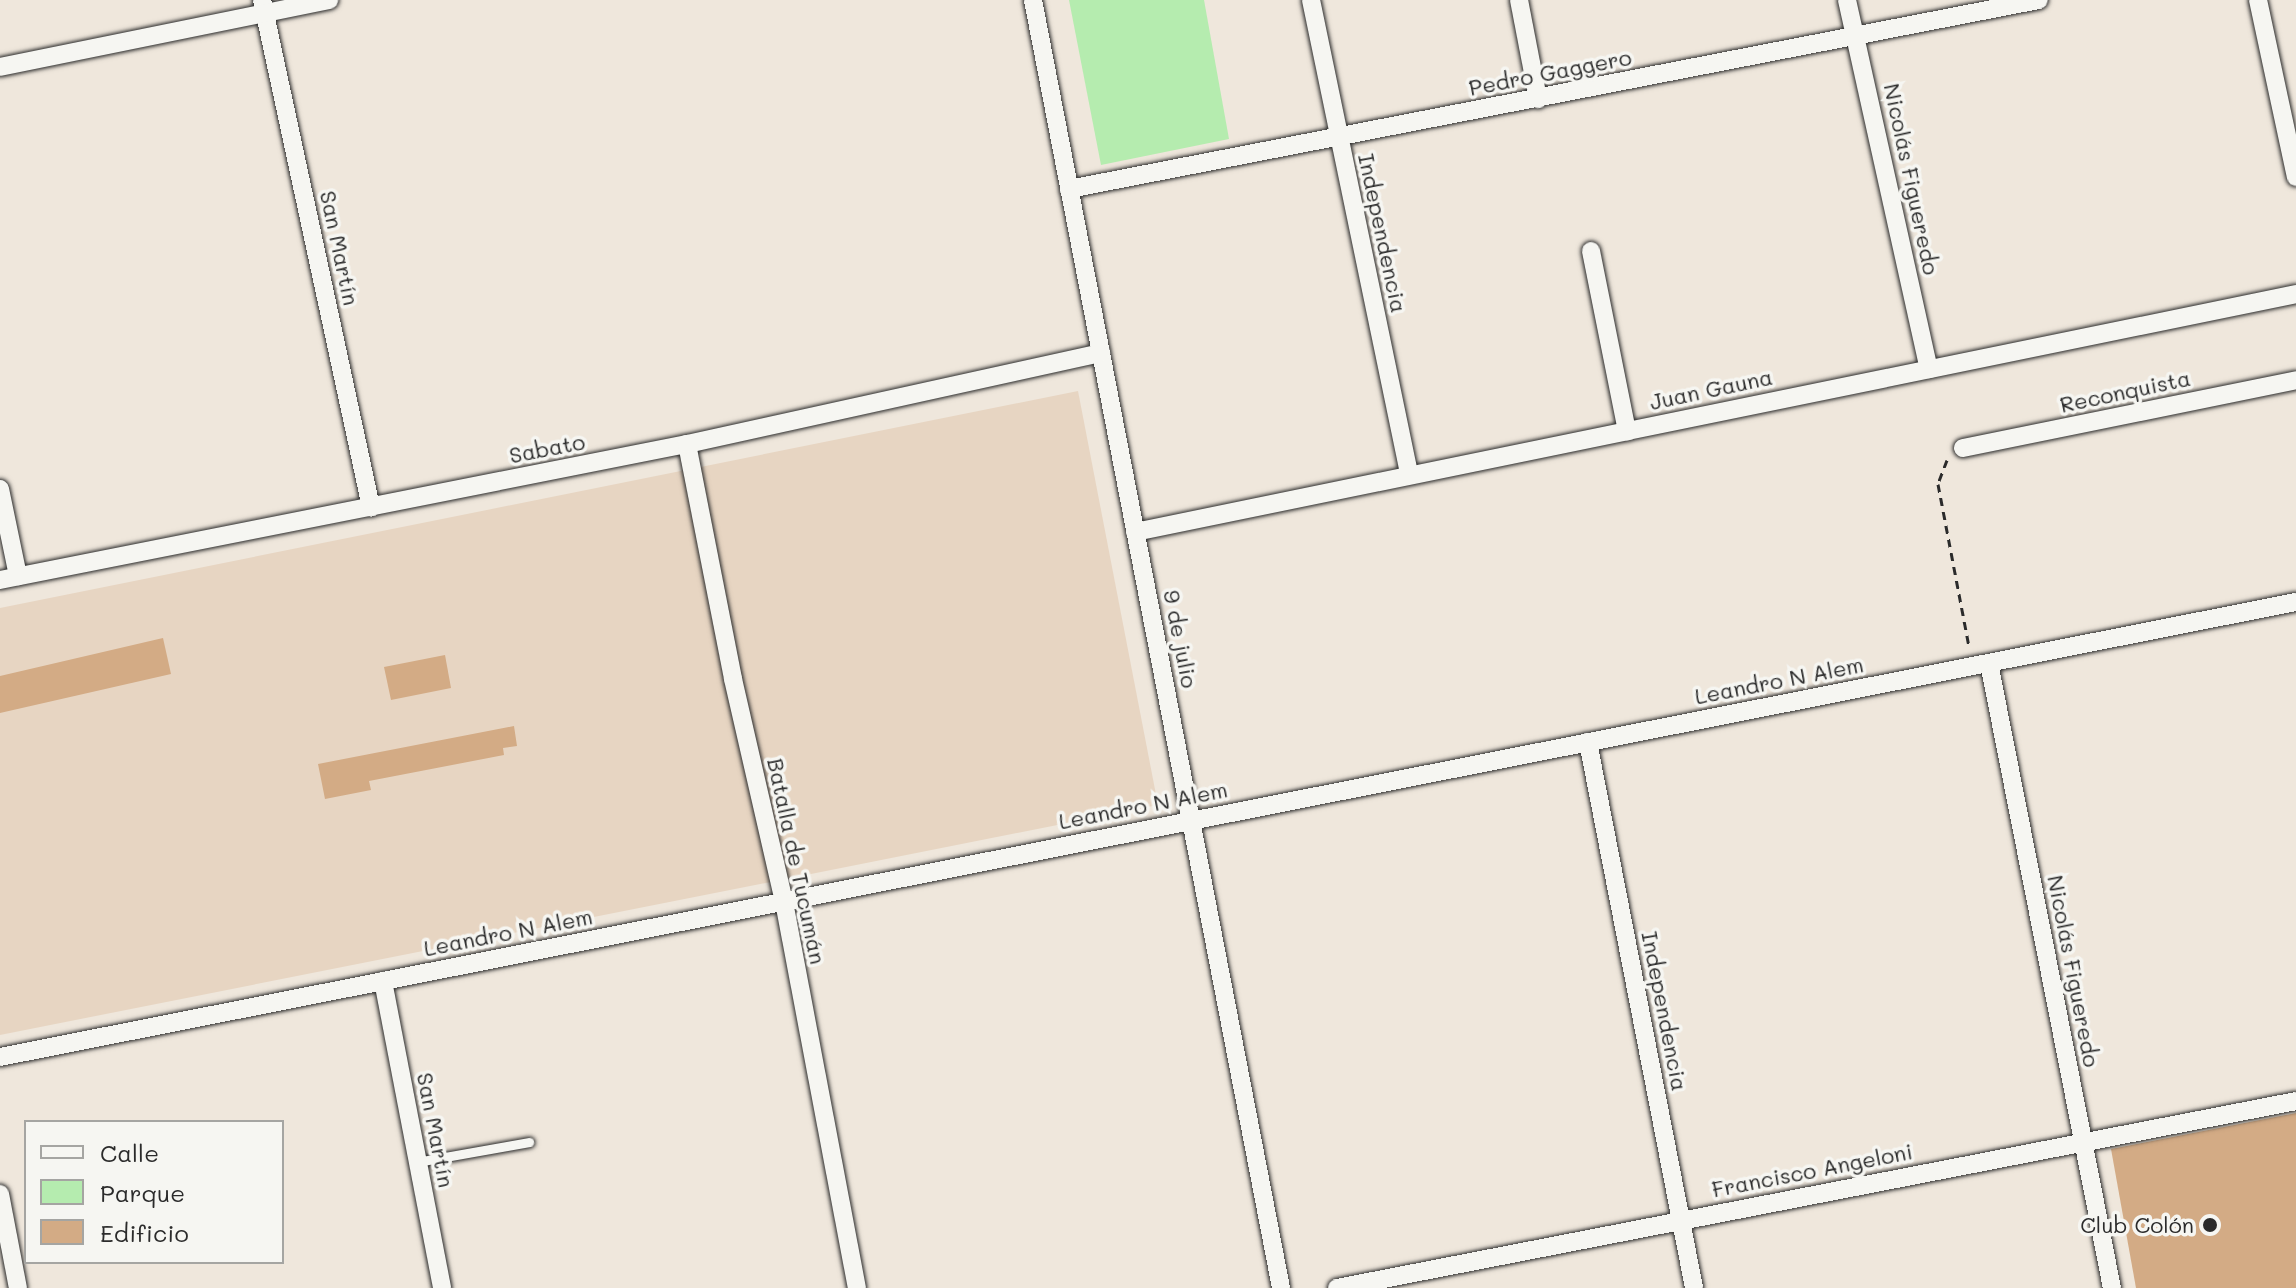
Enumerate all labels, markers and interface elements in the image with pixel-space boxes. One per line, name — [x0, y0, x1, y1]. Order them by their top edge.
street label: Pedro Gaggero — [1466, 43, 1634, 101]
street label: Nicolás Figueredo — [1879, 81, 1945, 277]
street label: Independencia — [1353, 151, 1413, 315]
street label: San Martín — [315, 188, 365, 308]
street label: Juan Gauna — [1647, 363, 1775, 415]
street label: Reconquista — [2057, 364, 2193, 418]
street label: Sabato — [507, 428, 587, 468]
street label: 9 de julio — [1159, 588, 1203, 690]
street label: Leandro N Alem — [1692, 651, 1866, 709]
street label: Batalla de Tucumán — [762, 756, 832, 966]
street label: Leandro N Alem — [1056, 776, 1230, 834]
street label: Nicolás Figueredo — [2042, 873, 2106, 1069]
street label: Leandro N Alem — [421, 903, 595, 961]
street label: Independencia — [1637, 929, 1693, 1093]
street label: San Martín — [412, 1070, 460, 1190]
legend — [24, 1120, 284, 1264]
text: Calle — [100, 1137, 159, 1168]
street label: Francisco Angeloni — [1709, 1138, 1915, 1202]
text: Parque — [100, 1177, 185, 1208]
place label: Club Colón — [2080, 1212, 2194, 1238]
marker: Club Colón — [2201, 1216, 2219, 1234]
text: Edificio — [100, 1217, 189, 1248]

